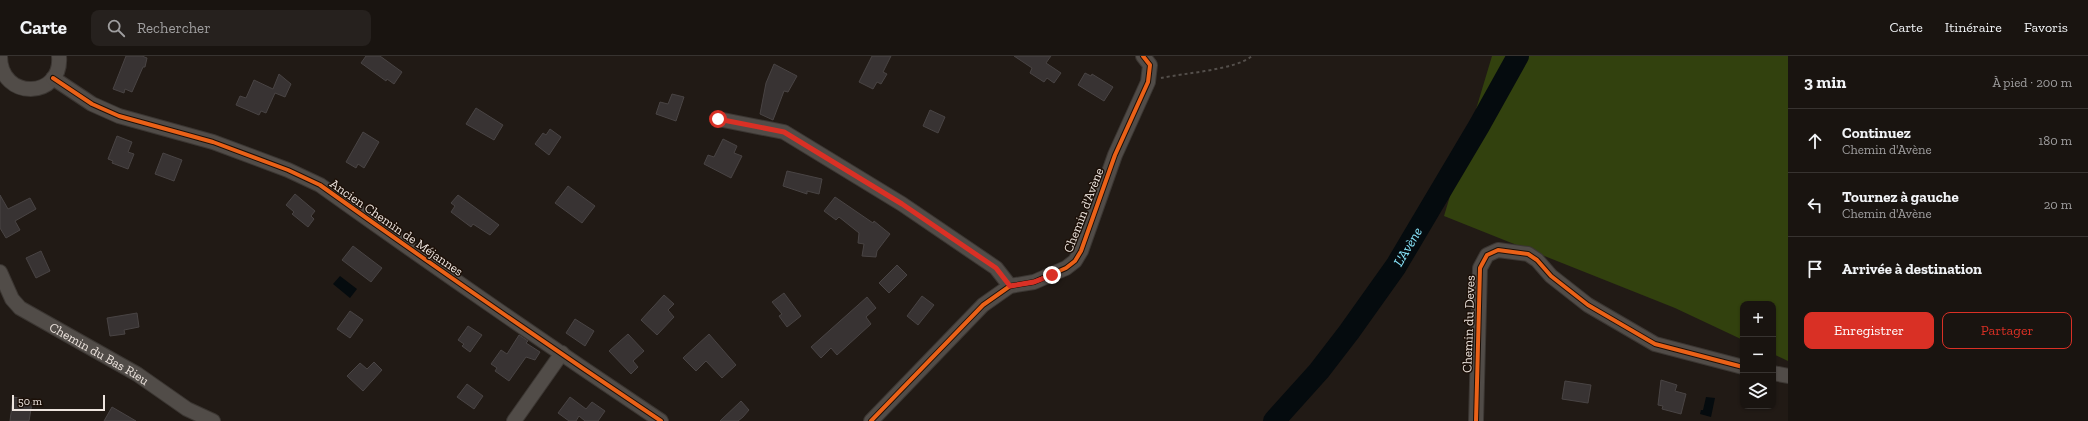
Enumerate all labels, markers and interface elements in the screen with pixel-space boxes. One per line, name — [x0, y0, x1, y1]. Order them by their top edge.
search box — [91, 10, 371, 46]
text: Carte — [20, 16, 67, 39]
icon: search — [105, 17, 127, 39]
text: Rechercher — [137, 19, 210, 37]
text: Carte — [1889, 19, 1923, 36]
text: Itinéraire — [1945, 19, 2002, 36]
text: Favoris — [2024, 19, 2068, 36]
text: 3 min — [1804, 72, 1846, 92]
text: À pied · 200 m — [1992, 75, 2072, 90]
route start — [709, 110, 727, 128]
text: Continuez — [1842, 124, 1911, 142]
icon: ahead — [1804, 130, 1826, 152]
text: 180 m — [2038, 133, 2072, 148]
text: Chemin d'Avène — [1842, 142, 1932, 157]
street label: Chemin d'Avène — [1060, 166, 1107, 255]
street label: Ancien Chemin de Méjannes — [327, 176, 466, 280]
text: Tournez à gauche — [1842, 188, 1959, 206]
icon: left — [1804, 194, 1826, 216]
text: 20 m — [2044, 197, 2072, 212]
text: Chemin d'Avène — [1842, 206, 1932, 221]
water label: L'Avène — [1390, 224, 1426, 270]
icon: arrive — [1804, 258, 1826, 280]
text: Arrivée à destination — [1842, 260, 1982, 278]
route end — [1043, 266, 1061, 284]
street label: Chemin du Deves — [1459, 275, 1478, 373]
map controls — [1740, 301, 1776, 409]
button: + — [1740, 301, 1776, 337]
button: Enregistrer — [1804, 312, 1934, 349]
button: Partager — [1942, 312, 2072, 349]
street label: Chemin du Bas Rieu — [47, 319, 152, 389]
button: − — [1740, 337, 1776, 373]
button: layers — [1740, 373, 1776, 409]
scale bar — [12, 393, 105, 412]
text: 50 m — [18, 395, 42, 408]

